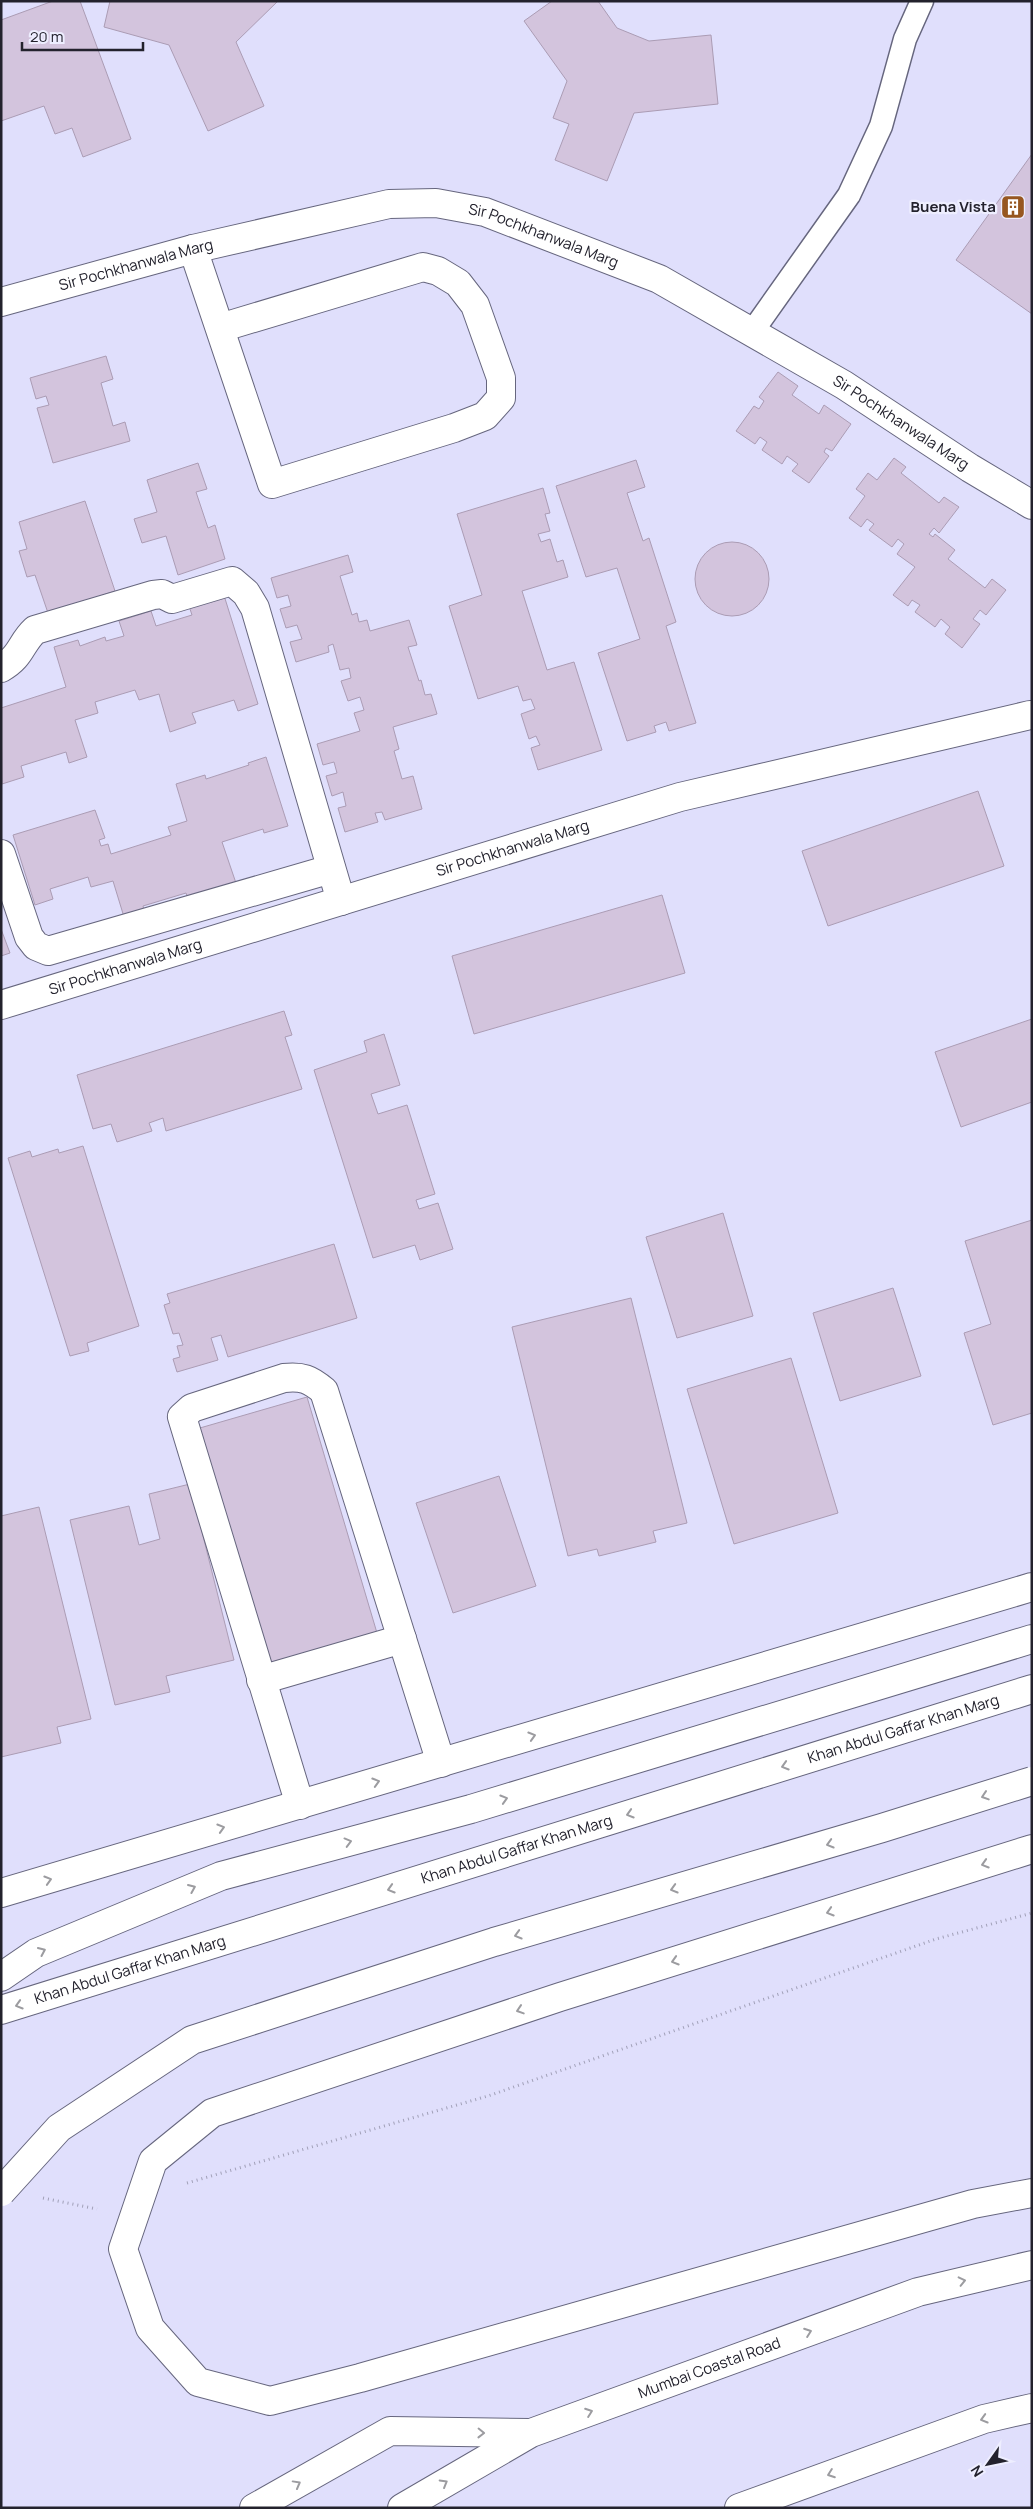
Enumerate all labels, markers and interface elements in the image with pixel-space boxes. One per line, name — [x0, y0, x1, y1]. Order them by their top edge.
scale bar — [22, 20, 144, 52]
text: 20 m — [30, 26, 63, 47]
building icon: Buena Vista — [1000, 194, 1026, 220]
place label: Buena Vista — [911, 196, 996, 217]
street label: Sir Pochkhanwala Marg — [467, 198, 622, 273]
street label: Sir Pochkhanwala Marg — [56, 234, 215, 296]
street label: Sir Pochkhanwala Marg — [829, 370, 973, 475]
street label: Sir Pochkhanwala Marg — [433, 814, 592, 881]
street label: Sir Pochkhanwala Marg — [46, 933, 204, 1000]
street label: Khan Abdul Gaffar Khan Marg — [805, 1689, 1001, 1768]
one-way arrow — [527, 1731, 536, 1741]
one-way arrow — [781, 1760, 789, 1770]
one-way arrow — [372, 1778, 380, 1788]
one-way arrow — [982, 1790, 990, 1800]
one-way arrow — [500, 1795, 508, 1805]
street label: Khan Abdul Gaffar Khan Marg — [418, 1809, 615, 1889]
one-way arrow — [626, 1809, 634, 1819]
one-way arrow — [216, 1824, 224, 1834]
one-way arrow — [343, 1838, 351, 1848]
one-way arrow — [826, 1838, 835, 1848]
one-way arrow — [982, 1858, 990, 1868]
one-way arrow — [43, 1875, 52, 1885]
one-way arrow — [387, 1883, 396, 1893]
one-way arrow — [187, 1884, 196, 1895]
one-way arrow — [670, 1884, 679, 1894]
one-way arrow — [826, 1906, 835, 1916]
one-way arrow — [514, 1929, 523, 1939]
street label: Khan Abdul Gaffar Khan Marg — [31, 1930, 228, 2009]
one-way arrow — [37, 1947, 46, 1957]
one-way arrow — [671, 1955, 680, 1965]
one-way arrow — [15, 1999, 23, 2009]
one-way arrow — [517, 2004, 525, 2014]
one-way arrow — [957, 2276, 966, 2287]
one-way arrow — [803, 2328, 812, 2338]
street label: Mumbai Coastal Road — [635, 2332, 783, 2403]
one-way arrow — [585, 2408, 593, 2418]
one-way arrow — [981, 2414, 989, 2424]
one-way arrow — [477, 2428, 485, 2438]
north arrow — [963, 2439, 1013, 2489]
text: N — [966, 2462, 987, 2481]
one-way arrow — [828, 2468, 836, 2478]
one-way arrow — [292, 2480, 301, 2490]
one-way arrow — [439, 2480, 448, 2490]

